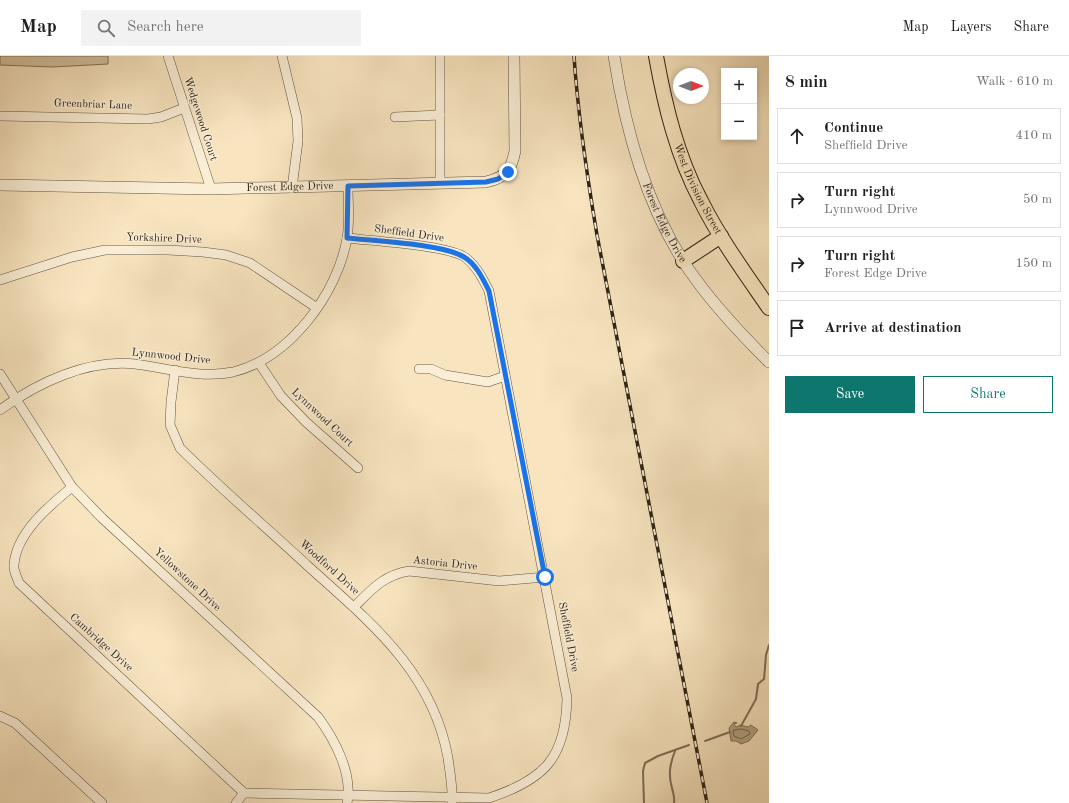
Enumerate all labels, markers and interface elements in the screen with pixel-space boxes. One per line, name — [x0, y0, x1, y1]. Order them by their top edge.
search box — [81, 10, 361, 46]
icon: search — [95, 17, 117, 39]
text: Map — [20, 18, 57, 37]
text: Search here — [127, 20, 204, 35]
text: Map — [903, 20, 929, 34]
text: Layers — [951, 20, 992, 34]
text: Share — [1014, 20, 1049, 34]
north arrow — [673, 68, 709, 104]
map controls — [721, 68, 757, 140]
button: + — [721, 68, 757, 104]
text: 8 min — [785, 74, 828, 91]
text: Walk · 610 m — [976, 75, 1053, 88]
street label: Wedgewood Court — [181, 76, 219, 162]
street label: Greenbriar Lane — [54, 98, 132, 112]
button: − — [721, 104, 757, 140]
text: Continue — [824, 121, 883, 136]
icon: ahead — [786, 125, 808, 147]
text: 410 m — [1015, 129, 1052, 142]
text: Sheffield Drive — [824, 139, 907, 152]
street label: West Division Street — [672, 142, 724, 237]
route end — [499, 163, 517, 181]
street label: Forest Edge Drive — [246, 180, 334, 194]
street label: Forest Edge Drive — [641, 181, 688, 265]
text: Turn right — [824, 185, 895, 200]
icon: right — [786, 189, 808, 211]
text: 50 m — [1023, 193, 1052, 206]
text: Lynnwood Drive — [824, 203, 918, 216]
street label: Sheffield Drive — [373, 224, 445, 244]
street label: Yorkshire Drive — [126, 232, 202, 246]
text: Turn right — [824, 249, 895, 264]
icon: right — [786, 253, 808, 275]
text: 150 m — [1015, 257, 1052, 270]
text: Forest Edge Drive — [824, 267, 927, 280]
icon: arrive — [786, 317, 808, 339]
text: Arrive at destination — [824, 321, 962, 336]
street label: Lynnwood Drive — [131, 347, 211, 367]
button: Save — [785, 376, 915, 413]
button: Share — [923, 376, 1053, 413]
street label: Lynnwood Court — [289, 387, 355, 449]
street label: Woodford Drive — [297, 538, 361, 598]
street label: Yellowstone Drive — [152, 546, 222, 614]
street label: Astoria Drive — [412, 555, 478, 573]
route start — [536, 568, 554, 586]
street label: Sheffield Drive — [556, 601, 580, 673]
street label: Cambridge Drive — [67, 612, 135, 674]

